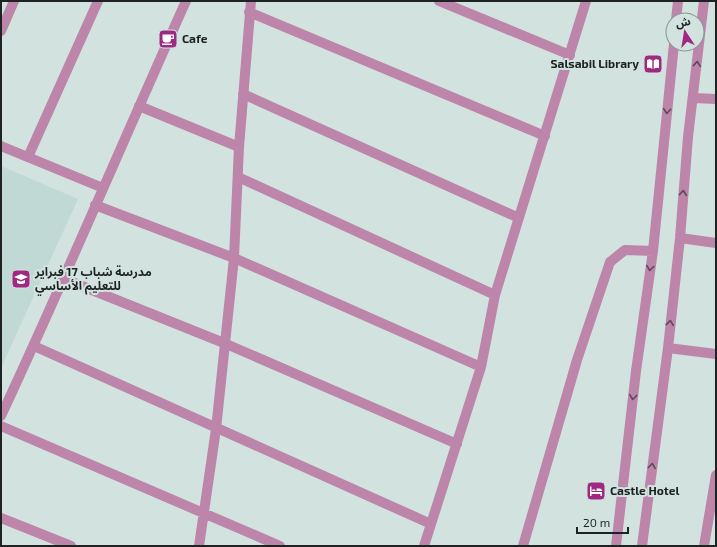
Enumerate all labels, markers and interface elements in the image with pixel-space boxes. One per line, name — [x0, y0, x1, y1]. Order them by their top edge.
north arrow — [665, 12, 705, 52]
text: ش — [674, 14, 692, 31]
cafe icon: Cafe — [157, 28, 179, 50]
place label: Cafe — [182, 31, 208, 45]
library icon: Salsabil Library — [642, 53, 664, 75]
place label: Salsabil Library — [551, 56, 639, 71]
one-way arrow — [692, 61, 701, 67]
one-way arrow — [662, 108, 671, 114]
one-way arrow — [679, 190, 688, 197]
place label: مدرسة شباب 17 فبراير للتعليم الأساسي — [34, 264, 152, 296]
one-way arrow — [646, 265, 655, 271]
school or university icon: مدرسة شباب 17 فبراير للتعليم الأساسي — [10, 268, 32, 290]
one-way arrow — [666, 320, 675, 326]
one-way arrow — [629, 394, 638, 400]
one-way arrow — [647, 463, 656, 469]
hotel icon: Castle Hotel — [585, 480, 607, 502]
place label: Castle Hotel — [610, 483, 680, 497]
scale bar — [577, 509, 628, 535]
text: 20 m — [583, 515, 610, 529]

